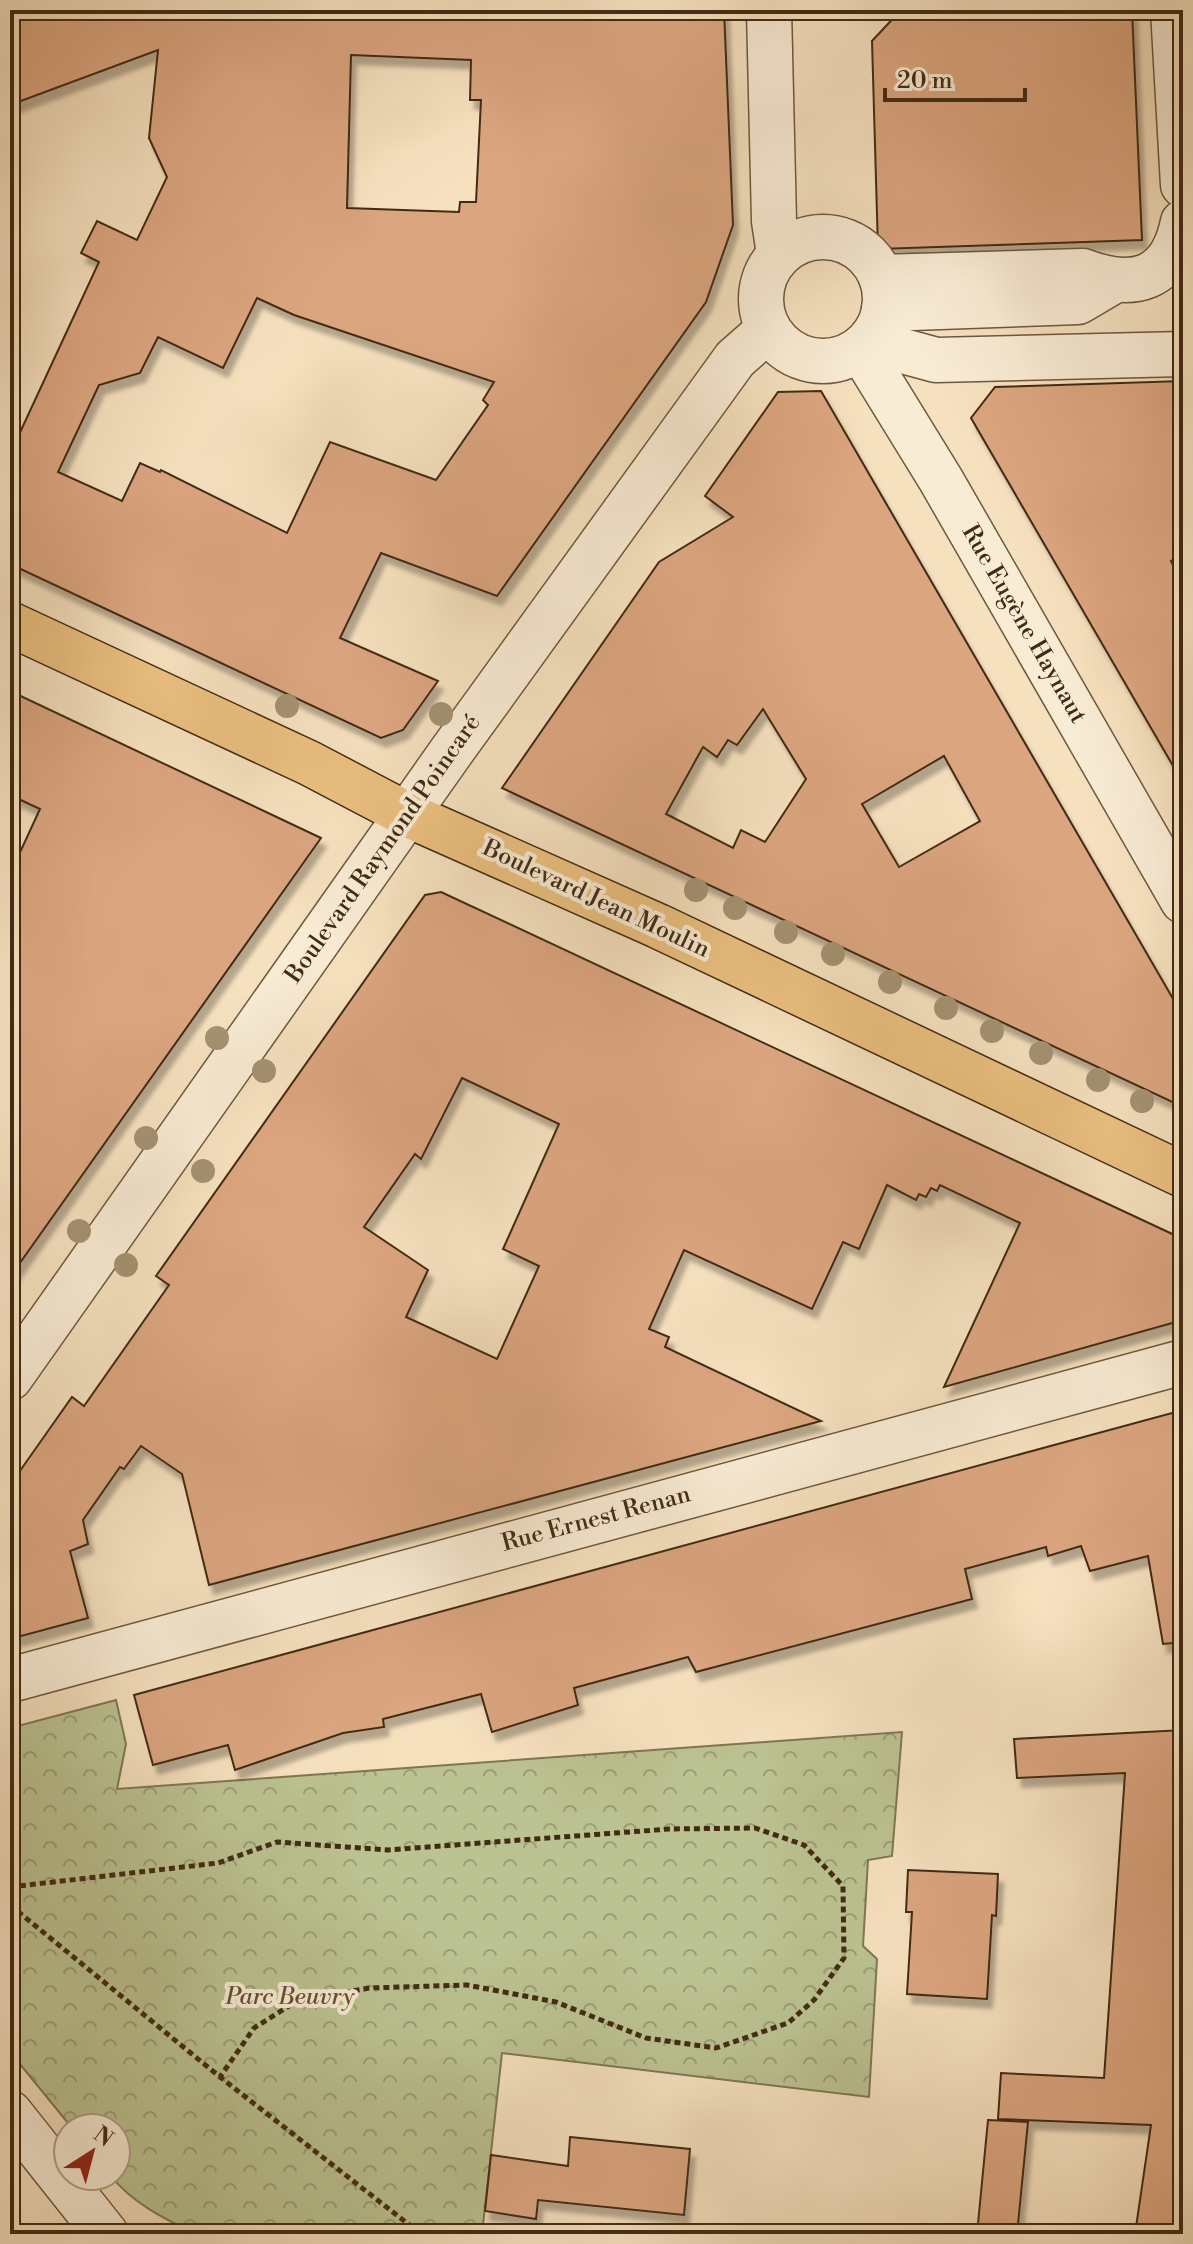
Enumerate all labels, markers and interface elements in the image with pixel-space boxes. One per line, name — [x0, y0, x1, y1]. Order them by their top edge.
scale bar — [885, 52, 1025, 102]
text: 20 m — [897, 66, 953, 96]
street label: Rue Eugène Haynaut — [955, 519, 1093, 729]
street label: Boulevard Raymond Poincaré — [278, 709, 487, 990]
street label: Boulevard Jean Moulin — [477, 833, 714, 965]
street label: Rue Ernest Renan — [498, 1479, 694, 1559]
park label: Parc Beuvry — [225, 1982, 355, 2012]
north arrow — [52, 2112, 132, 2192]
text: N — [88, 2121, 118, 2153]

